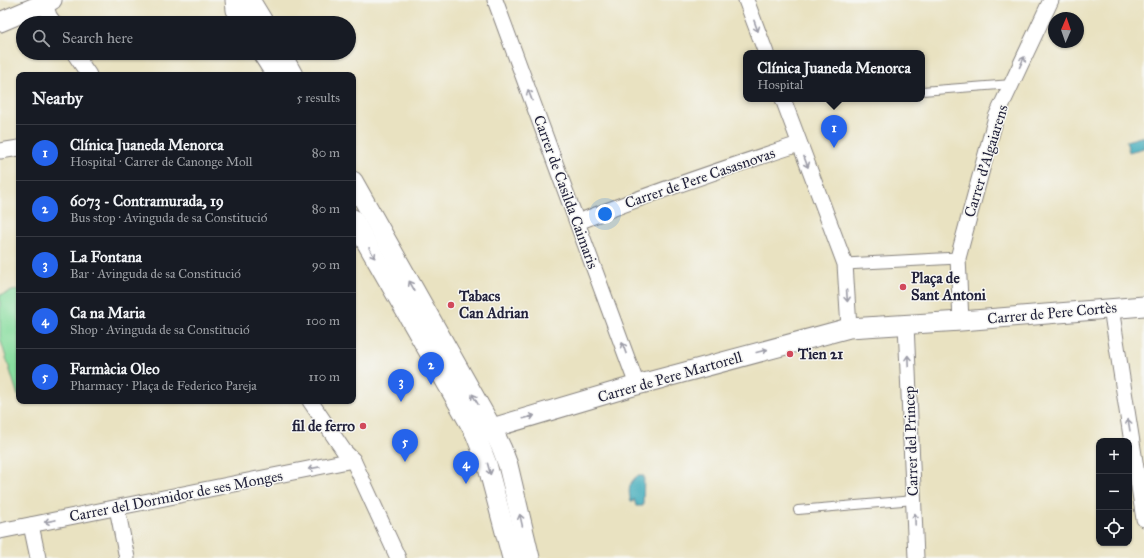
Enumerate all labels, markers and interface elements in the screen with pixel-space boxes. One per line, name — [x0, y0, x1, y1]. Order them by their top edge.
north arrow — [1048, 12, 1084, 48]
search box — [16, 16, 356, 60]
one-way arrow — [753, 20, 760, 33]
icon: search — [30, 27, 52, 49]
text: Search here — [62, 29, 133, 47]
popup — [743, 50, 925, 102]
one-way arrow — [1019, 56, 1026, 68]
text: Clínica Juaneda Menorca — [757, 59, 911, 77]
text: Hospital — [757, 77, 803, 93]
text: Nearby — [32, 88, 83, 109]
one-way arrow — [526, 89, 534, 101]
text: 5 results — [296, 90, 340, 106]
street label: Carrer d'Algaiarens — [960, 103, 1012, 219]
street label: Carrer de Casilda Caimaris — [530, 113, 602, 271]
pin: 1 — [821, 115, 847, 148]
text: Clínica Juaneda Menorca — [70, 136, 224, 154]
street label: Carrer de Pere Casasnovas — [622, 144, 778, 212]
text: 1 — [42, 145, 48, 161]
text: 80 m — [312, 145, 340, 161]
text: Hospital · Carrer de Canonge Moll — [70, 154, 253, 170]
one-way arrow — [803, 155, 811, 167]
text: 6073 - Contramurada, 19 — [70, 192, 224, 210]
text: 2 — [42, 201, 48, 217]
text: 80 m — [312, 201, 340, 217]
your location — [595, 204, 615, 224]
text: Bus stop · Avinguda de sa Constitució — [70, 210, 267, 226]
one-way arrow — [368, 247, 376, 259]
text: La Fontana — [70, 248, 142, 266]
text: 3 — [42, 257, 48, 273]
text: 90 m — [312, 257, 340, 273]
text: Bar · Avinguda de sa Constitució — [70, 266, 241, 282]
place label: Plaça de Sant Antoni — [911, 269, 987, 304]
one-way arrow — [407, 280, 415, 292]
marker: Plaça de Sant Antoni — [898, 282, 908, 292]
place label: Tabacs Can Adrian — [458, 287, 530, 322]
one-way arrow — [843, 289, 850, 302]
street label: Carrer de Pere Cortès — [987, 298, 1117, 328]
marker: Tabacs Can Adrian — [446, 300, 456, 310]
text: Ca na Maria — [70, 304, 145, 322]
text: 4 — [41, 313, 49, 329]
text: 100 m — [306, 313, 340, 329]
text: Shop · Avinguda de sa Constitució — [70, 322, 250, 338]
one-way arrow — [619, 342, 627, 354]
place label: Tien 21 — [797, 345, 843, 363]
street label: Carrer de Pere Martorell — [596, 347, 745, 406]
one-way arrow — [755, 347, 768, 354]
marker: Tien 21 — [785, 349, 795, 359]
pin: 2 — [418, 352, 444, 385]
one-way arrow — [904, 355, 911, 368]
text: Farmàcia Oleo — [70, 360, 160, 378]
text: 5 — [42, 369, 48, 385]
text: 110 m — [308, 369, 340, 385]
pin: 3 — [388, 369, 414, 402]
text: Pharmacy · Plaça de Federico Pareja — [70, 378, 257, 394]
street label: Carrer del Princep — [900, 386, 922, 496]
one-way arrow — [471, 393, 479, 405]
one-way arrow — [522, 413, 535, 420]
place label: fil de ferro — [292, 417, 355, 435]
one-way arrow — [1125, 419, 1133, 432]
marker: fil de ferro — [358, 421, 368, 431]
pin: 5 — [392, 429, 418, 462]
map controls — [1096, 438, 1132, 546]
button: + — [1096, 438, 1132, 474]
pin: 4 — [453, 451, 479, 484]
one-way arrow — [486, 463, 493, 476]
one-way arrow — [308, 465, 321, 473]
street label: Carrer del Dormidor de ses Monges — [68, 466, 284, 526]
button: − — [1096, 474, 1132, 510]
button: locate — [1096, 510, 1132, 546]
one-way arrow — [911, 513, 918, 526]
one-way arrow — [517, 514, 524, 527]
one-way arrow — [44, 517, 57, 525]

